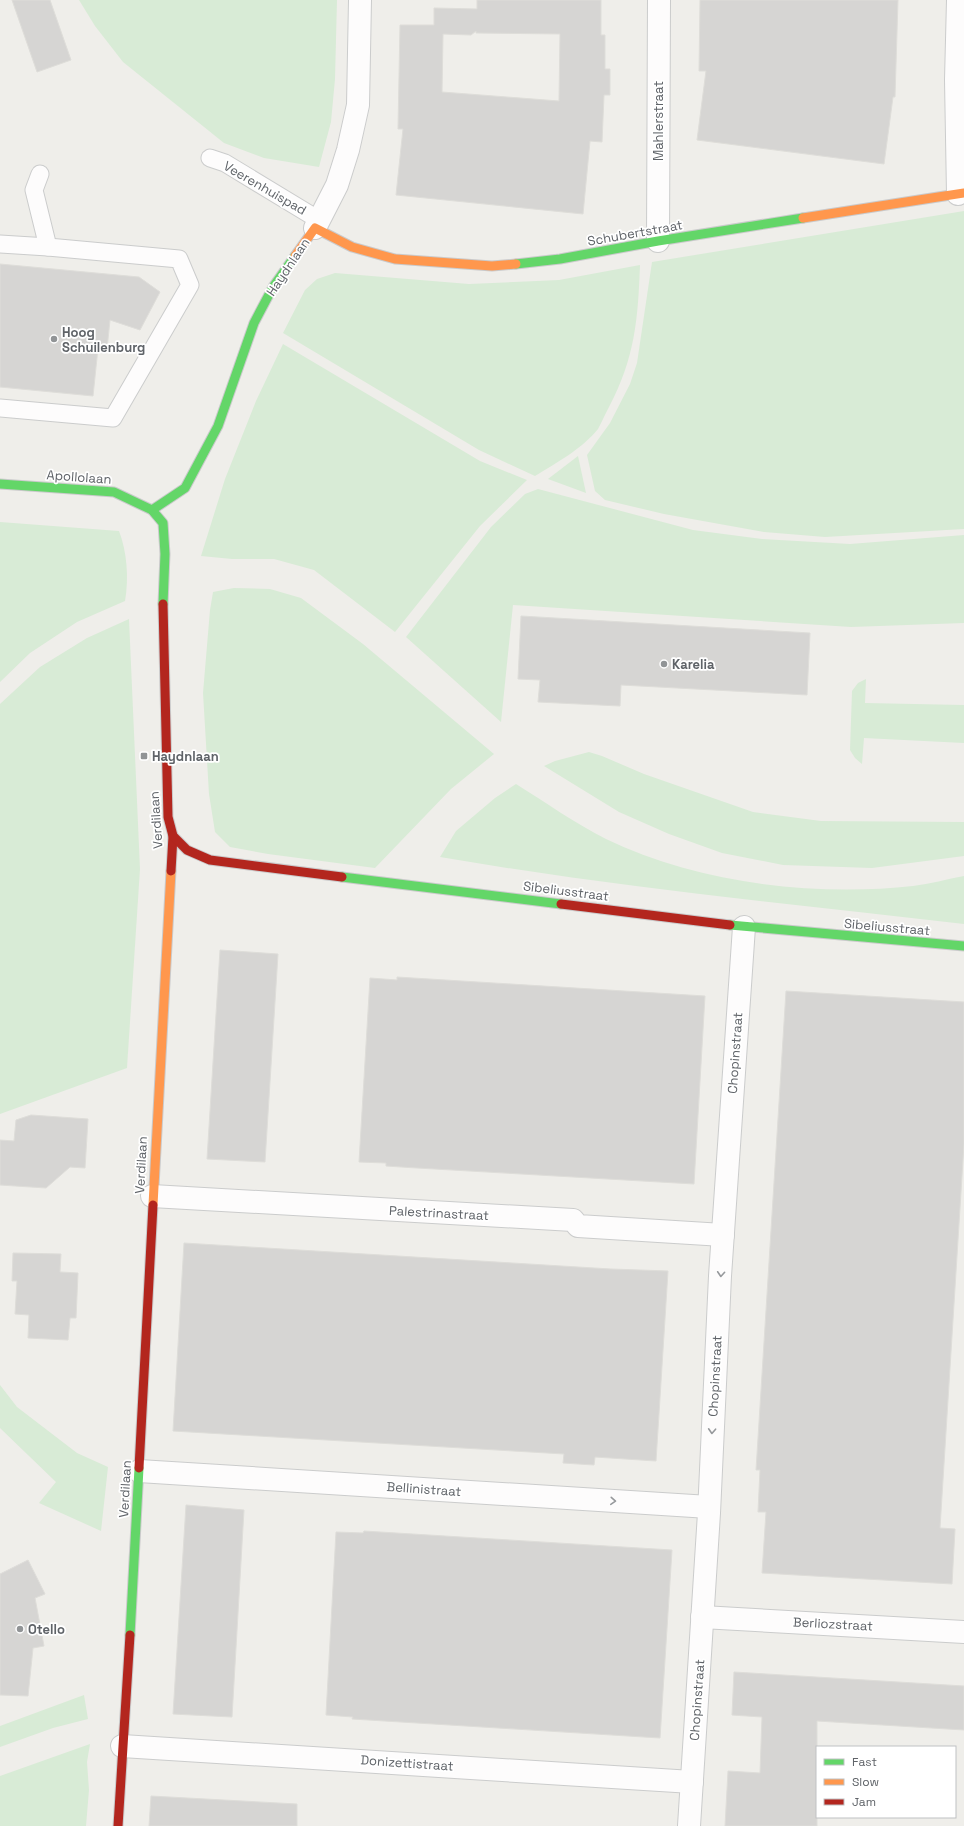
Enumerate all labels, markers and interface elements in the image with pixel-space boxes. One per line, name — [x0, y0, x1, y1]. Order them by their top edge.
street label: Mahlerstraat — [650, 81, 667, 161]
street label: Veerenhuispad — [220, 157, 310, 219]
street label: Schubertstraat — [586, 216, 684, 250]
street label: Haydnlaan — [262, 235, 314, 299]
place label: Hoog Schuilenburg — [62, 324, 145, 356]
marker: Hoog Schuilenburg — [49, 334, 59, 344]
street label: Apollolaan — [46, 466, 112, 488]
place label: Karelia — [672, 656, 715, 673]
marker: Karelia — [659, 659, 669, 669]
place label: Haydnlaan — [152, 748, 219, 765]
marker: Haydnlaan — [139, 751, 149, 761]
street label: Verdilaan — [146, 791, 166, 849]
street label: Sibeliusstraat — [522, 877, 610, 905]
street label: Sibeliusstraat — [843, 915, 931, 939]
street label: Chopinstraat — [724, 1012, 746, 1094]
street label: Verdilaan — [131, 1136, 151, 1194]
street label: Palestrinastraat — [389, 1202, 489, 1224]
one-way arrow — [716, 1271, 725, 1277]
street label: Chopinstraat — [704, 1335, 726, 1417]
one-way arrow — [708, 1428, 716, 1434]
street label: Verdilaan — [115, 1460, 135, 1518]
street label: Bellinistraat — [386, 1478, 462, 1500]
one-way arrow — [610, 1497, 616, 1505]
street label: Berliozstraat — [793, 1613, 873, 1635]
place label: Otello — [28, 1621, 65, 1638]
marker: Otello — [15, 1624, 25, 1634]
street label: Chopinstraat — [686, 1659, 708, 1741]
legend — [816, 1746, 956, 1818]
street label: Donizettistraat — [360, 1751, 454, 1775]
text: Fast — [852, 1754, 877, 1770]
text: Slow — [852, 1774, 879, 1790]
text: Jam — [852, 1794, 876, 1810]

